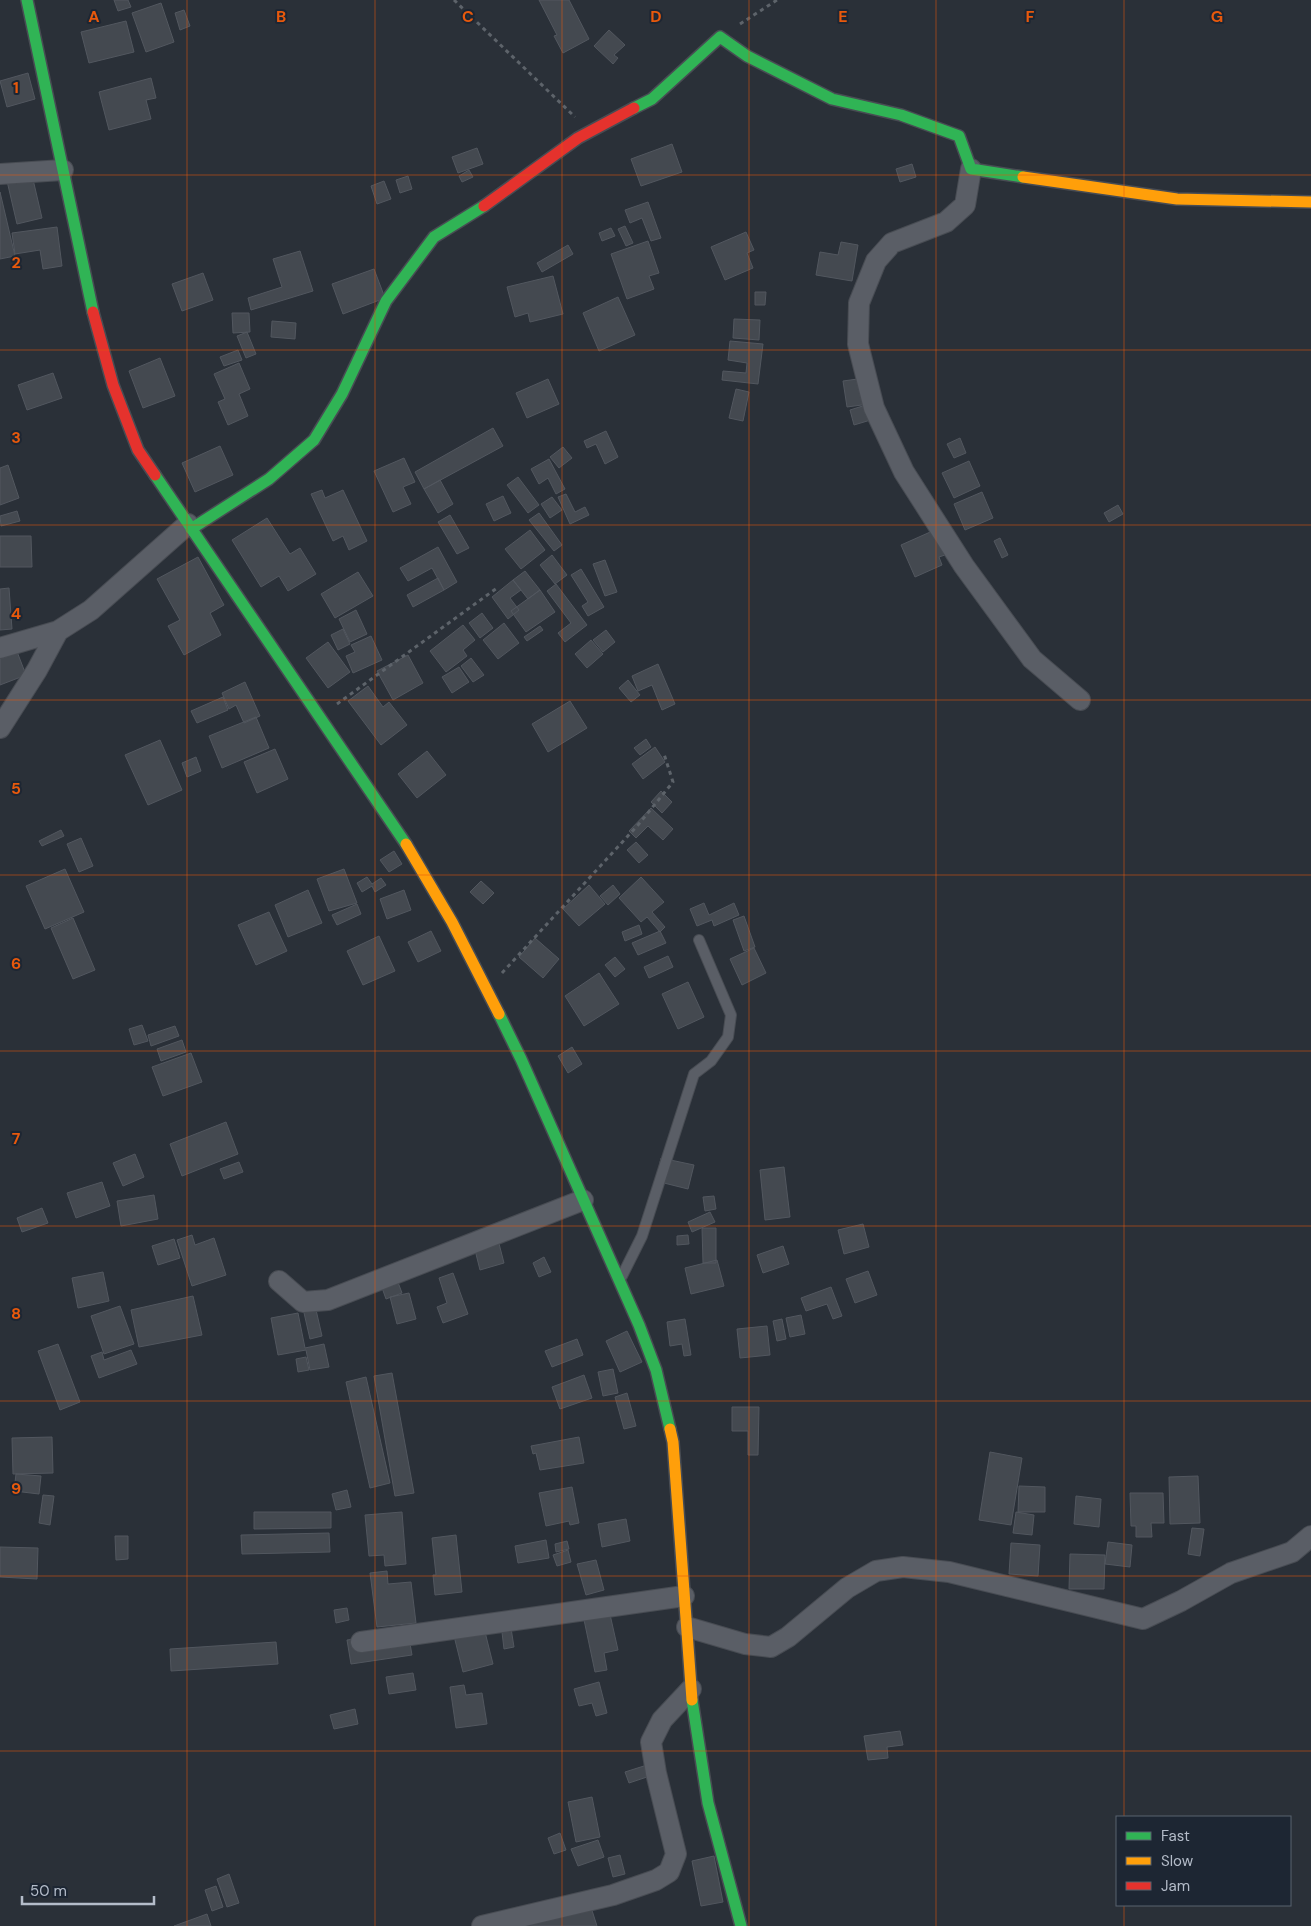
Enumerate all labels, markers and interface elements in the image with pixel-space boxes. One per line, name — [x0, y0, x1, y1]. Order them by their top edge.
text: A — [88, 6, 100, 27]
text: B — [276, 6, 286, 27]
text: C — [462, 6, 474, 27]
text: D — [650, 6, 662, 27]
text: E — [838, 6, 848, 27]
text: F — [1026, 6, 1035, 27]
text: G — [1211, 6, 1223, 27]
text: 1 — [13, 77, 19, 98]
text: 2 — [11, 252, 21, 273]
text: 3 — [11, 427, 21, 448]
text: 4 — [11, 603, 21, 624]
text: 5 — [11, 778, 21, 799]
text: 6 — [11, 953, 21, 974]
text: 7 — [12, 1128, 21, 1149]
text: 8 — [11, 1303, 21, 1324]
text: 9 — [11, 1478, 21, 1499]
legend — [1116, 1816, 1291, 1906]
text: Fast — [1161, 1826, 1190, 1846]
text: Slow — [1161, 1851, 1194, 1871]
scale bar — [22, 1874, 155, 1906]
text: Jam — [1161, 1876, 1190, 1896]
text: 50 m — [30, 1881, 67, 1901]

